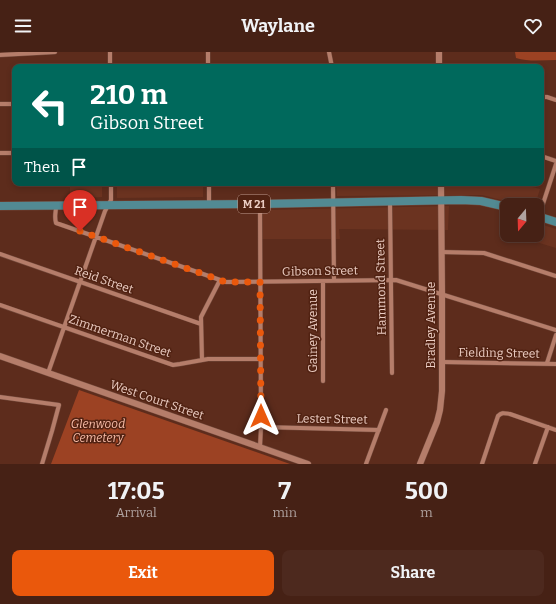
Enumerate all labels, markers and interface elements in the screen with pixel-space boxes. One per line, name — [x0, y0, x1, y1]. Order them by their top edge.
icon: menu — [12, 15, 34, 37]
text: Waylane — [241, 15, 315, 37]
icon: heart — [522, 15, 544, 37]
text: 210 m — [90, 78, 167, 111]
icon: left — [24, 80, 76, 132]
text: Gibson Street — [90, 112, 204, 134]
icon: arrive — [68, 156, 90, 178]
text: Then — [24, 158, 60, 176]
pin — [63, 190, 97, 231]
road number: M 21 — [238, 195, 270, 213]
icon: arrive — [69, 196, 91, 218]
north arrow — [500, 198, 544, 242]
map controls — [500, 198, 544, 242]
street label: Hammond Street — [373, 238, 389, 335]
street label: Reid Street — [73, 263, 136, 297]
street label: Gibson Street — [282, 263, 359, 279]
street label: Bradley Avenue — [424, 282, 438, 368]
street label: Gainey Avenue — [306, 289, 320, 373]
street label: Zimmerman Street — [67, 312, 174, 360]
street label: Fielding Street — [458, 345, 540, 361]
street label: West Court Street — [108, 377, 206, 423]
position arrow — [240, 395, 282, 437]
street label: Lester Street — [296, 411, 368, 427]
park label: Glenwood Cemetery — [71, 417, 125, 445]
text: 17:05 — [108, 477, 165, 505]
text: 7 — [278, 477, 291, 505]
text: 500 — [405, 477, 448, 505]
text: Arrival — [116, 505, 157, 520]
text: min — [272, 505, 297, 520]
text: m — [420, 505, 433, 520]
button: Exit — [12, 550, 274, 596]
button: Share — [282, 550, 544, 596]

